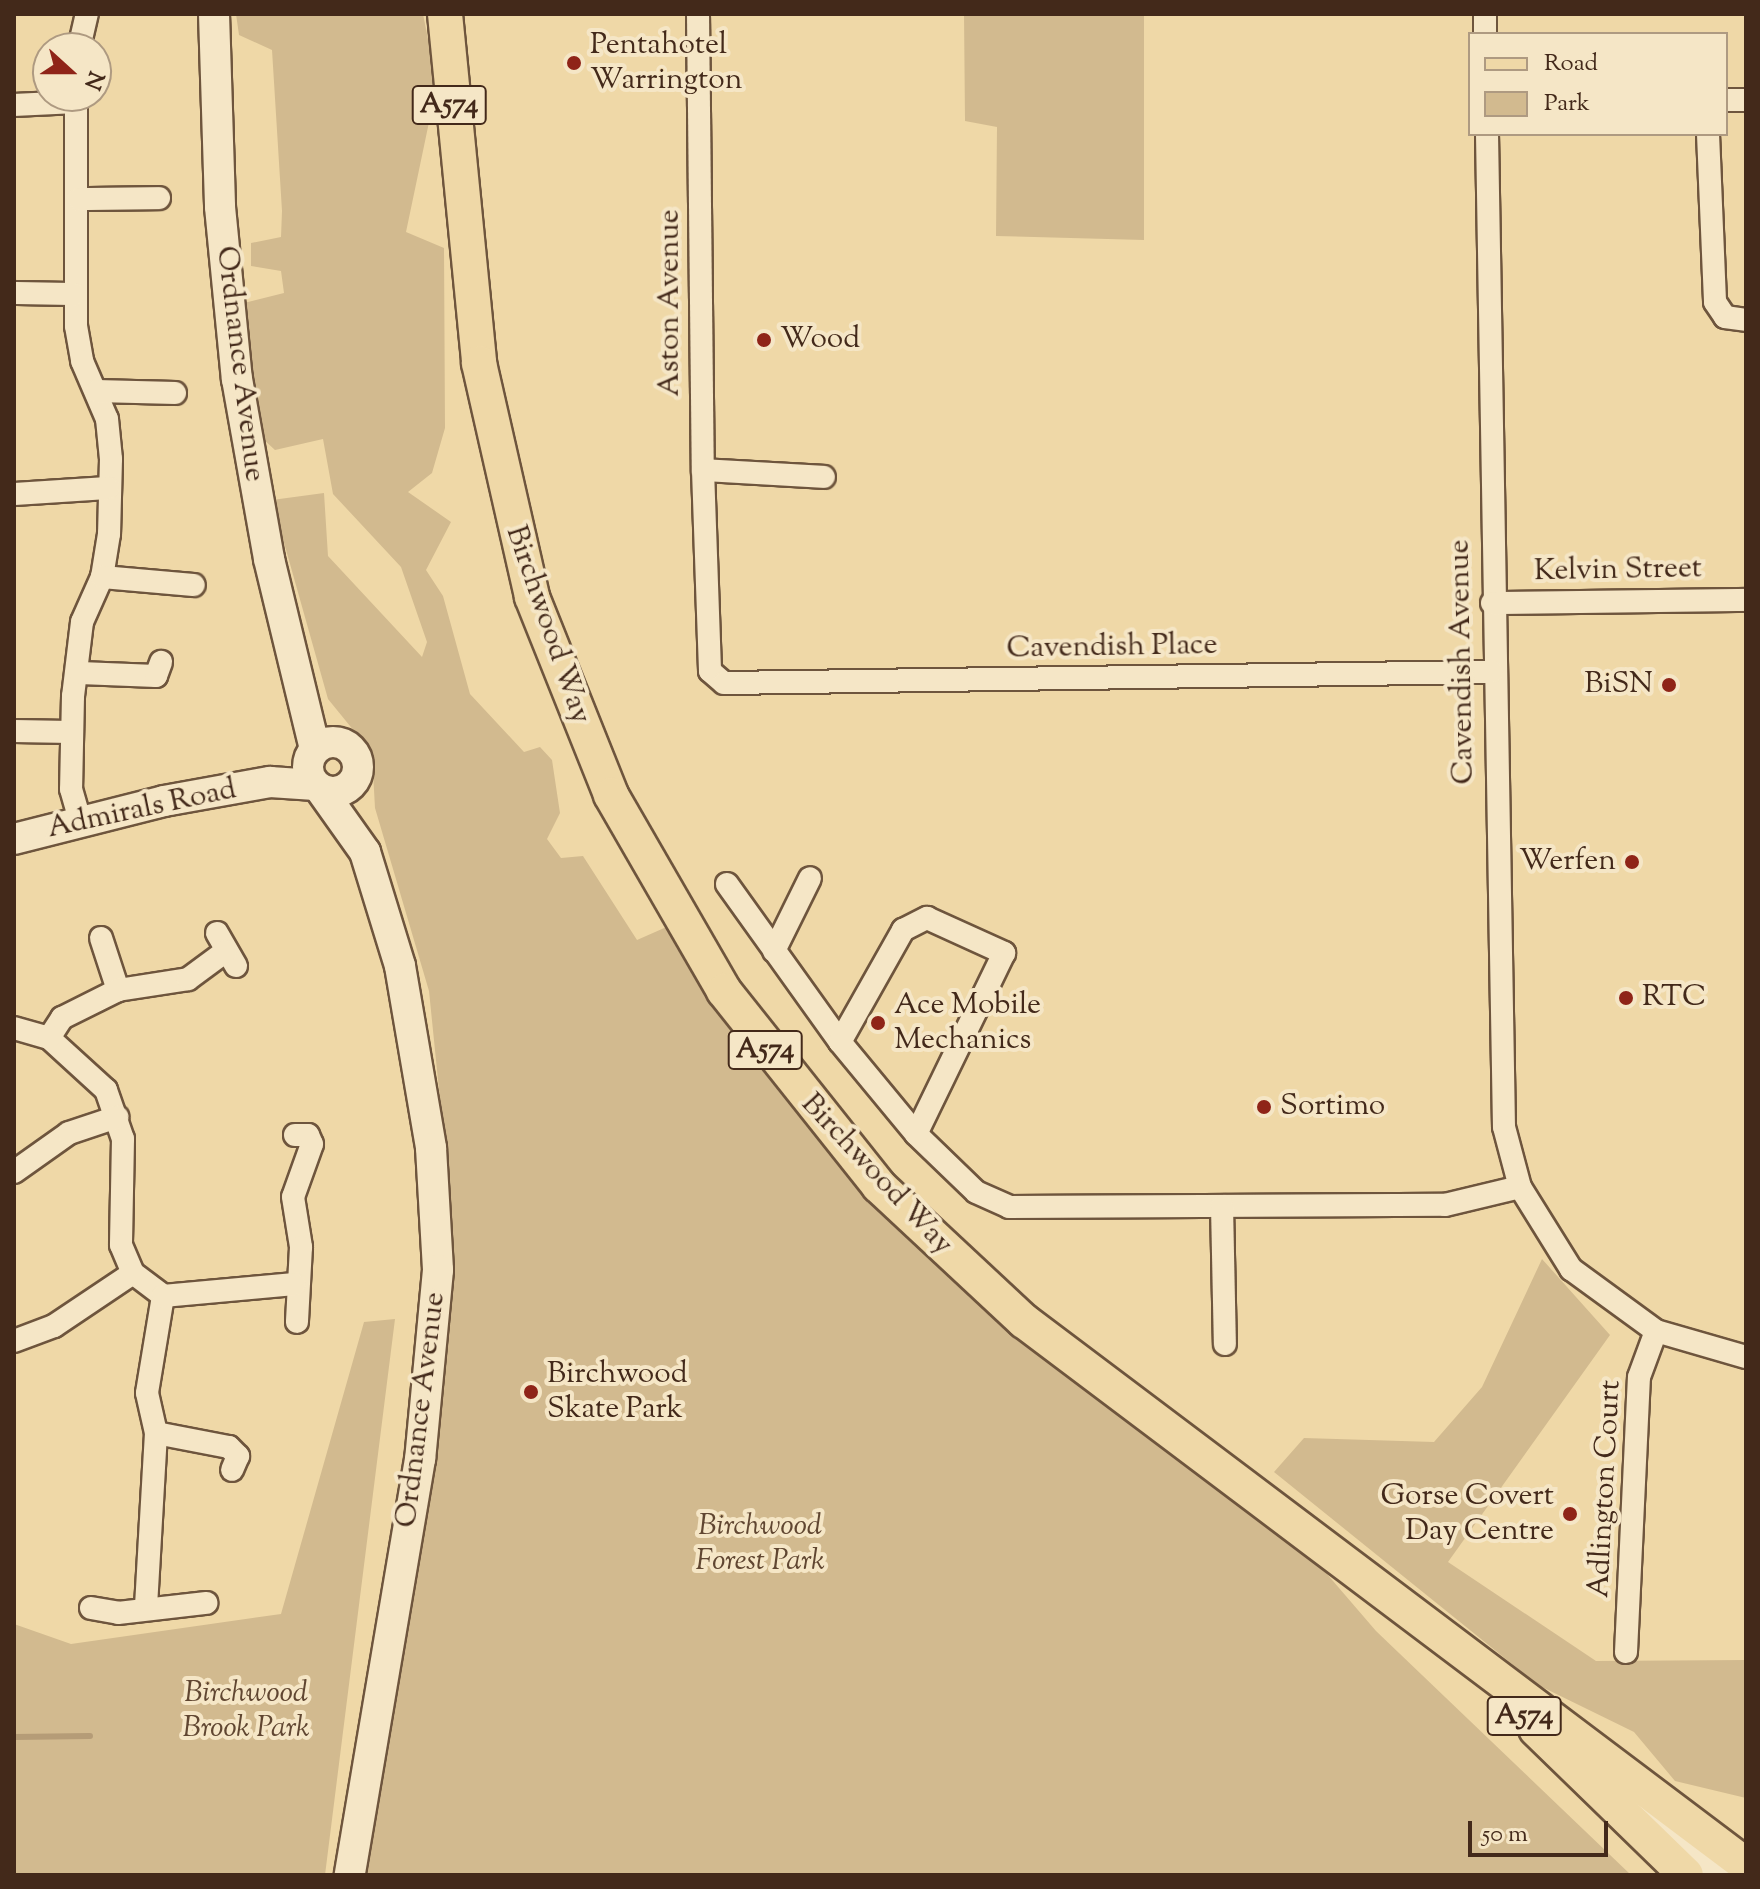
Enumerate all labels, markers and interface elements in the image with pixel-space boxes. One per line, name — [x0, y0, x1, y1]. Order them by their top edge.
place label: Pentahotel Warrington — [590, 28, 742, 98]
north arrow — [32, 32, 112, 112]
legend — [1468, 32, 1728, 136]
text: Road — [1544, 47, 1598, 81]
marker: Pentahotel Warrington — [565, 54, 583, 72]
text: N — [74, 66, 111, 94]
road number: A574 — [411, 81, 487, 129]
text: Park — [1544, 87, 1590, 121]
street label: Aston Avenue — [653, 209, 689, 397]
street label: Ordnance Avenue — [207, 244, 271, 484]
place label: Wood — [780, 322, 860, 358]
marker: Wood — [755, 331, 773, 349]
street label: Birchwood Way — [496, 521, 598, 729]
street label: Cavendish Avenue — [1443, 539, 1483, 785]
street label: Kelvin Street — [1534, 552, 1702, 590]
street label: Cavendish Place — [1006, 628, 1218, 668]
place label: BiSN — [1584, 667, 1653, 703]
marker: BiSN — [1660, 676, 1678, 694]
street label: Admirals Road — [44, 772, 240, 848]
place label: Werfen — [1519, 844, 1616, 880]
marker: Werfen — [1623, 853, 1641, 871]
place label: RTC — [1642, 980, 1706, 1016]
place label: Ace Mobile Mechanics — [894, 988, 1041, 1058]
marker: RTC — [1617, 989, 1635, 1007]
marker: Ace Mobile Mechanics — [869, 1014, 887, 1032]
road number: A574 — [727, 1026, 803, 1074]
street label: Birchwood Way — [792, 1087, 960, 1263]
place label: Sortimo — [1280, 1089, 1385, 1125]
marker: Sortimo — [1255, 1098, 1273, 1116]
street label: Ordnance Avenue — [390, 1290, 454, 1530]
place label: Birchwood Skate Park — [547, 1357, 688, 1428]
street label: Adlington Court — [1582, 1379, 1630, 1599]
marker: Birchwood Skate Park — [522, 1383, 540, 1401]
place label: Gorse Covert Day Centre — [1380, 1479, 1554, 1550]
marker: Gorse Covert Day Centre — [1561, 1505, 1579, 1523]
park label: Birchwood Forest Park — [695, 1509, 825, 1580]
park label: Birchwood Brook Park — [183, 1676, 309, 1746]
road number: A574 — [1486, 1692, 1562, 1740]
scale bar — [1472, 1805, 1612, 1855]
text: 50 m — [1482, 1818, 1528, 1852]

